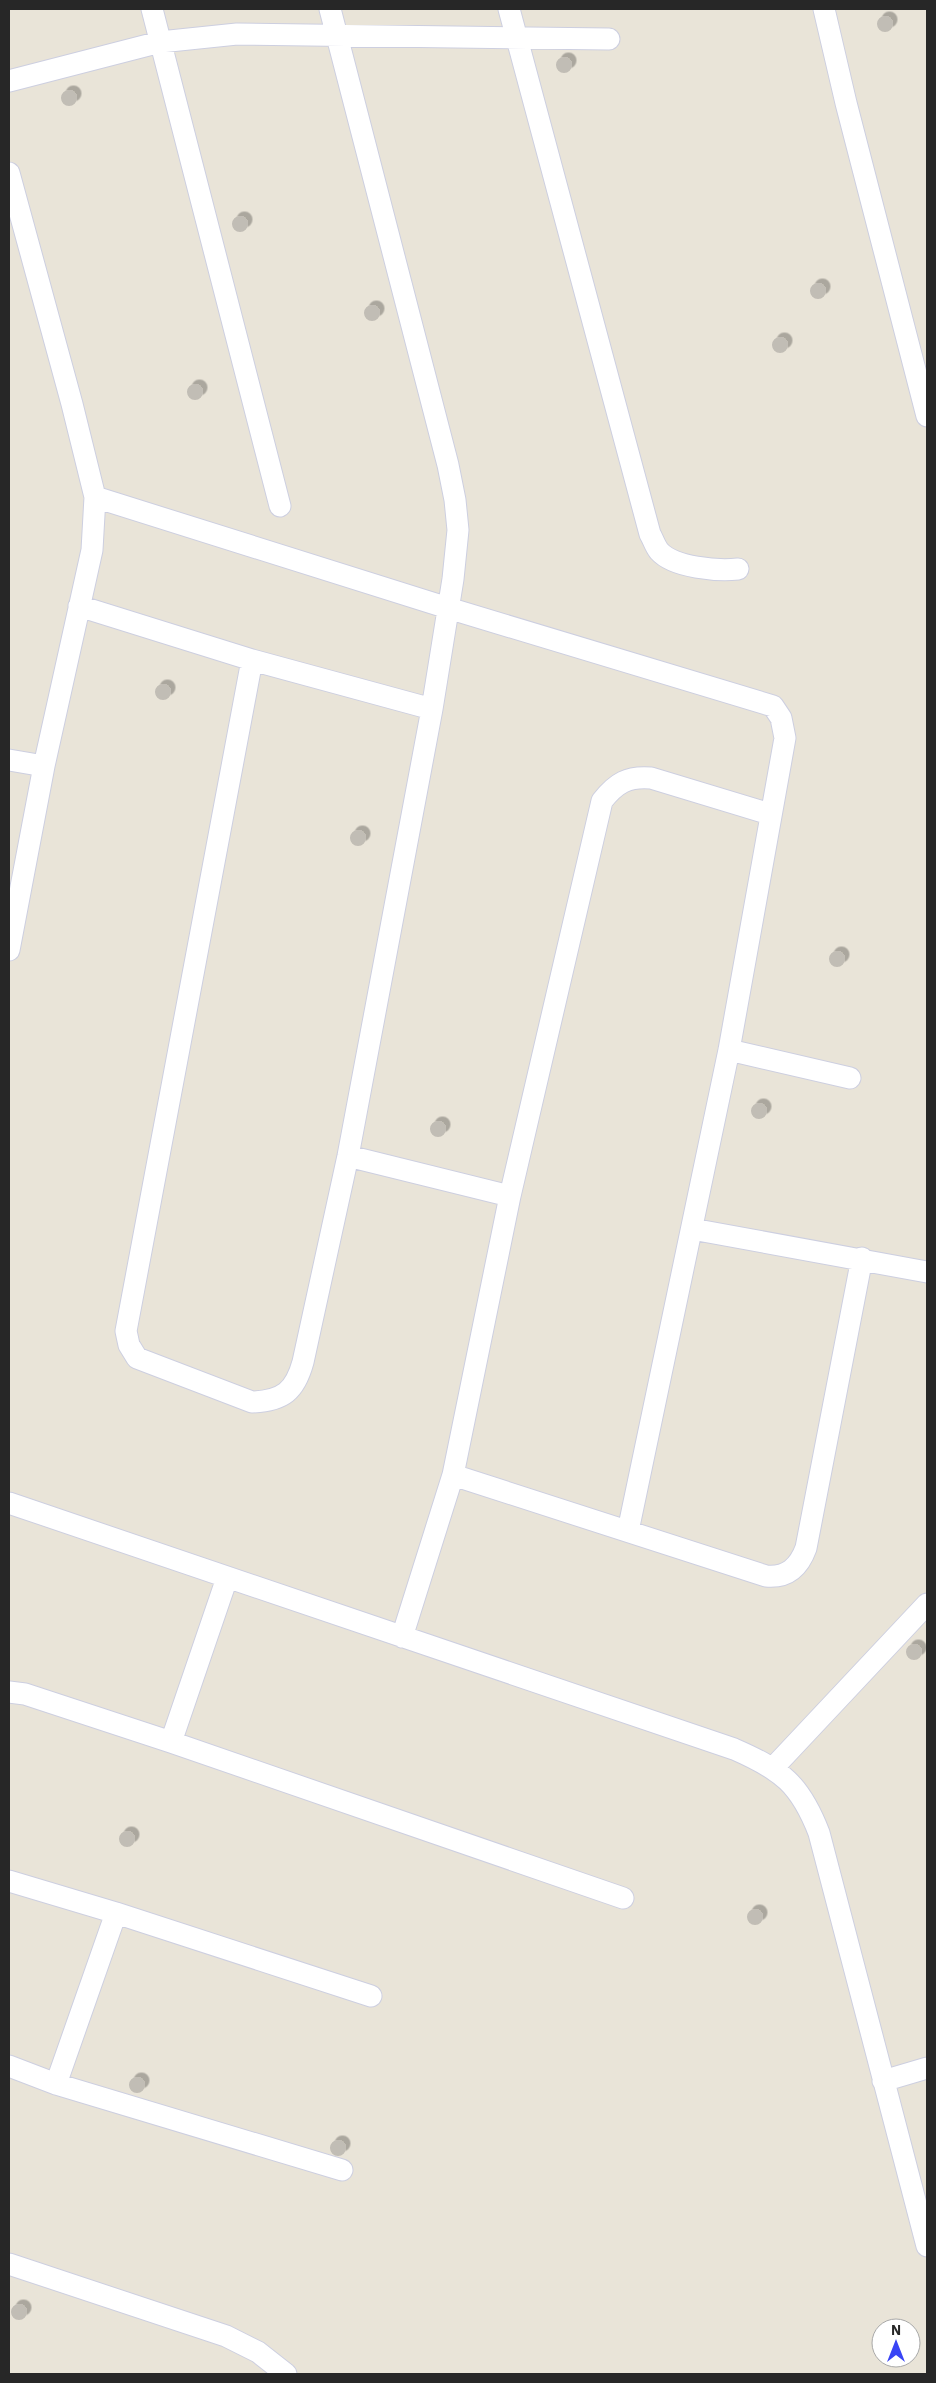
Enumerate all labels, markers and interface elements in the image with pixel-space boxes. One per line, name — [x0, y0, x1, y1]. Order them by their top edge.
north arrow — [871, 2318, 921, 2368]
text: N — [891, 2321, 901, 2339]

